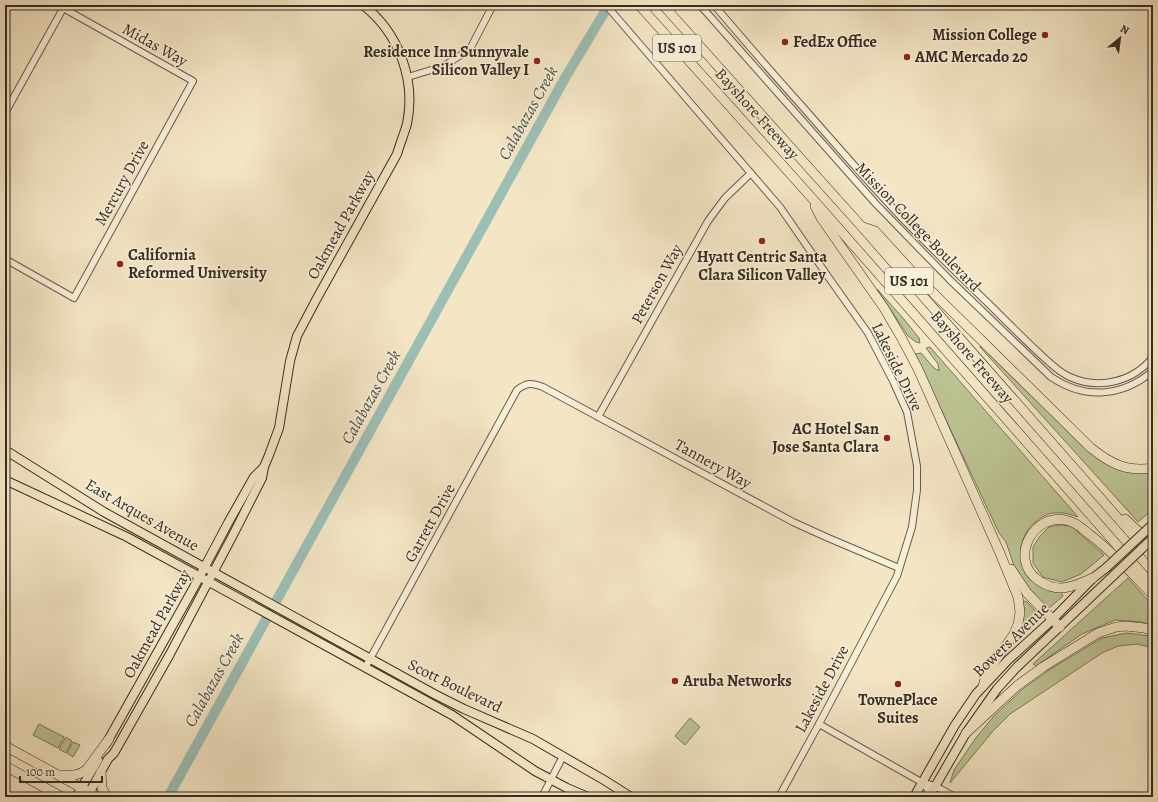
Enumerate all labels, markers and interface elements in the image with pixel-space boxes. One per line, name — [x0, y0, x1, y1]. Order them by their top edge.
street label: Midas Way — [118, 18, 192, 72]
north arrow — [1100, 18, 1140, 58]
text: N — [1117, 21, 1132, 38]
place label: Mission College — [932, 24, 1037, 46]
marker: Mission College — [1040, 30, 1050, 40]
place label: FedEx Office — [793, 31, 877, 53]
road number: US 101 — [653, 35, 701, 61]
marker: FedEx Office — [780, 37, 790, 47]
place label: Residence Inn Sunnyvale Silicon Valley I — [363, 41, 529, 81]
place label: AMC Mercado 20 — [914, 46, 1028, 68]
marker: AMC Mercado 20 — [902, 52, 912, 62]
marker: Residence Inn Sunnyvale Silicon Valley I — [532, 56, 542, 66]
water label: Calabazas Creek — [493, 62, 563, 164]
street label: Bayshore Freeway — [710, 63, 805, 165]
street label: Mercury Drive — [89, 136, 155, 230]
street label: Mission College Boulevard — [850, 158, 986, 297]
street label: Oakmead Parkway — [302, 166, 380, 283]
marker: Hyatt Centric Santa Clara Silicon Valley — [757, 236, 767, 246]
street label: Peterson Way — [626, 239, 688, 328]
place label: California Reformed University — [128, 244, 267, 284]
place label: Hyatt Centric Santa Clara Silicon Valley — [697, 246, 827, 286]
marker: California Reformed University — [115, 259, 125, 269]
road number: US 101 — [885, 268, 933, 294]
street label: Bayshore Freeway — [925, 306, 1019, 409]
street label: Lakeside Drive — [866, 319, 928, 415]
water label: Calabazas Creek — [336, 346, 406, 448]
place label: AC Hotel San Jose Santa Clara — [772, 418, 879, 458]
marker: AC Hotel San Jose Santa Clara — [882, 433, 892, 443]
street label: Tannery Way — [671, 434, 756, 495]
street label: East Arques Avenue — [81, 474, 203, 556]
street label: Garrett Drive — [399, 480, 461, 566]
street label: Oakmead Parkway — [118, 565, 196, 682]
street label: Bowers Avenue — [968, 598, 1054, 682]
water label: Calabazas Creek — [179, 629, 249, 731]
street label: Lakeside Drive — [790, 641, 854, 737]
street label: Scott Boulevard — [404, 654, 506, 719]
place label: Aruba Networks — [682, 670, 792, 692]
marker: Aruba Networks — [670, 676, 680, 686]
marker: TownePlace Suites — [893, 679, 903, 689]
place label: TownePlace Suites — [858, 689, 938, 729]
scale bar — [20, 758, 102, 784]
text: 100 m — [26, 764, 55, 780]

